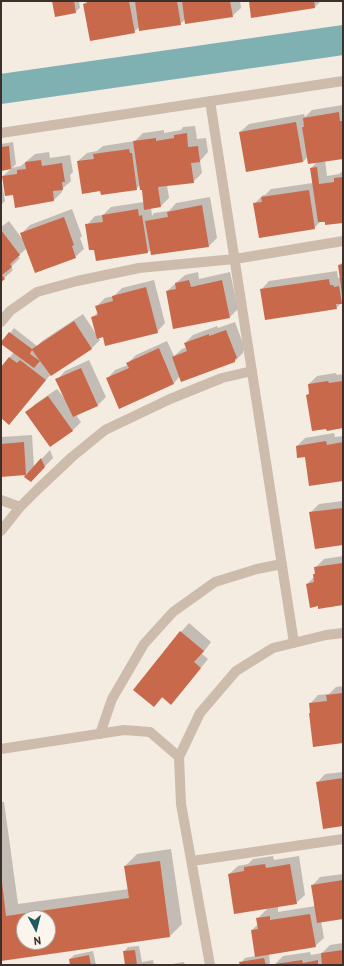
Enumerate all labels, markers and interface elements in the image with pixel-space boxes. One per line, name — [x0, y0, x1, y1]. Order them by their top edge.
north arrow — [16, 910, 56, 950]
text: N — [33, 934, 42, 948]

